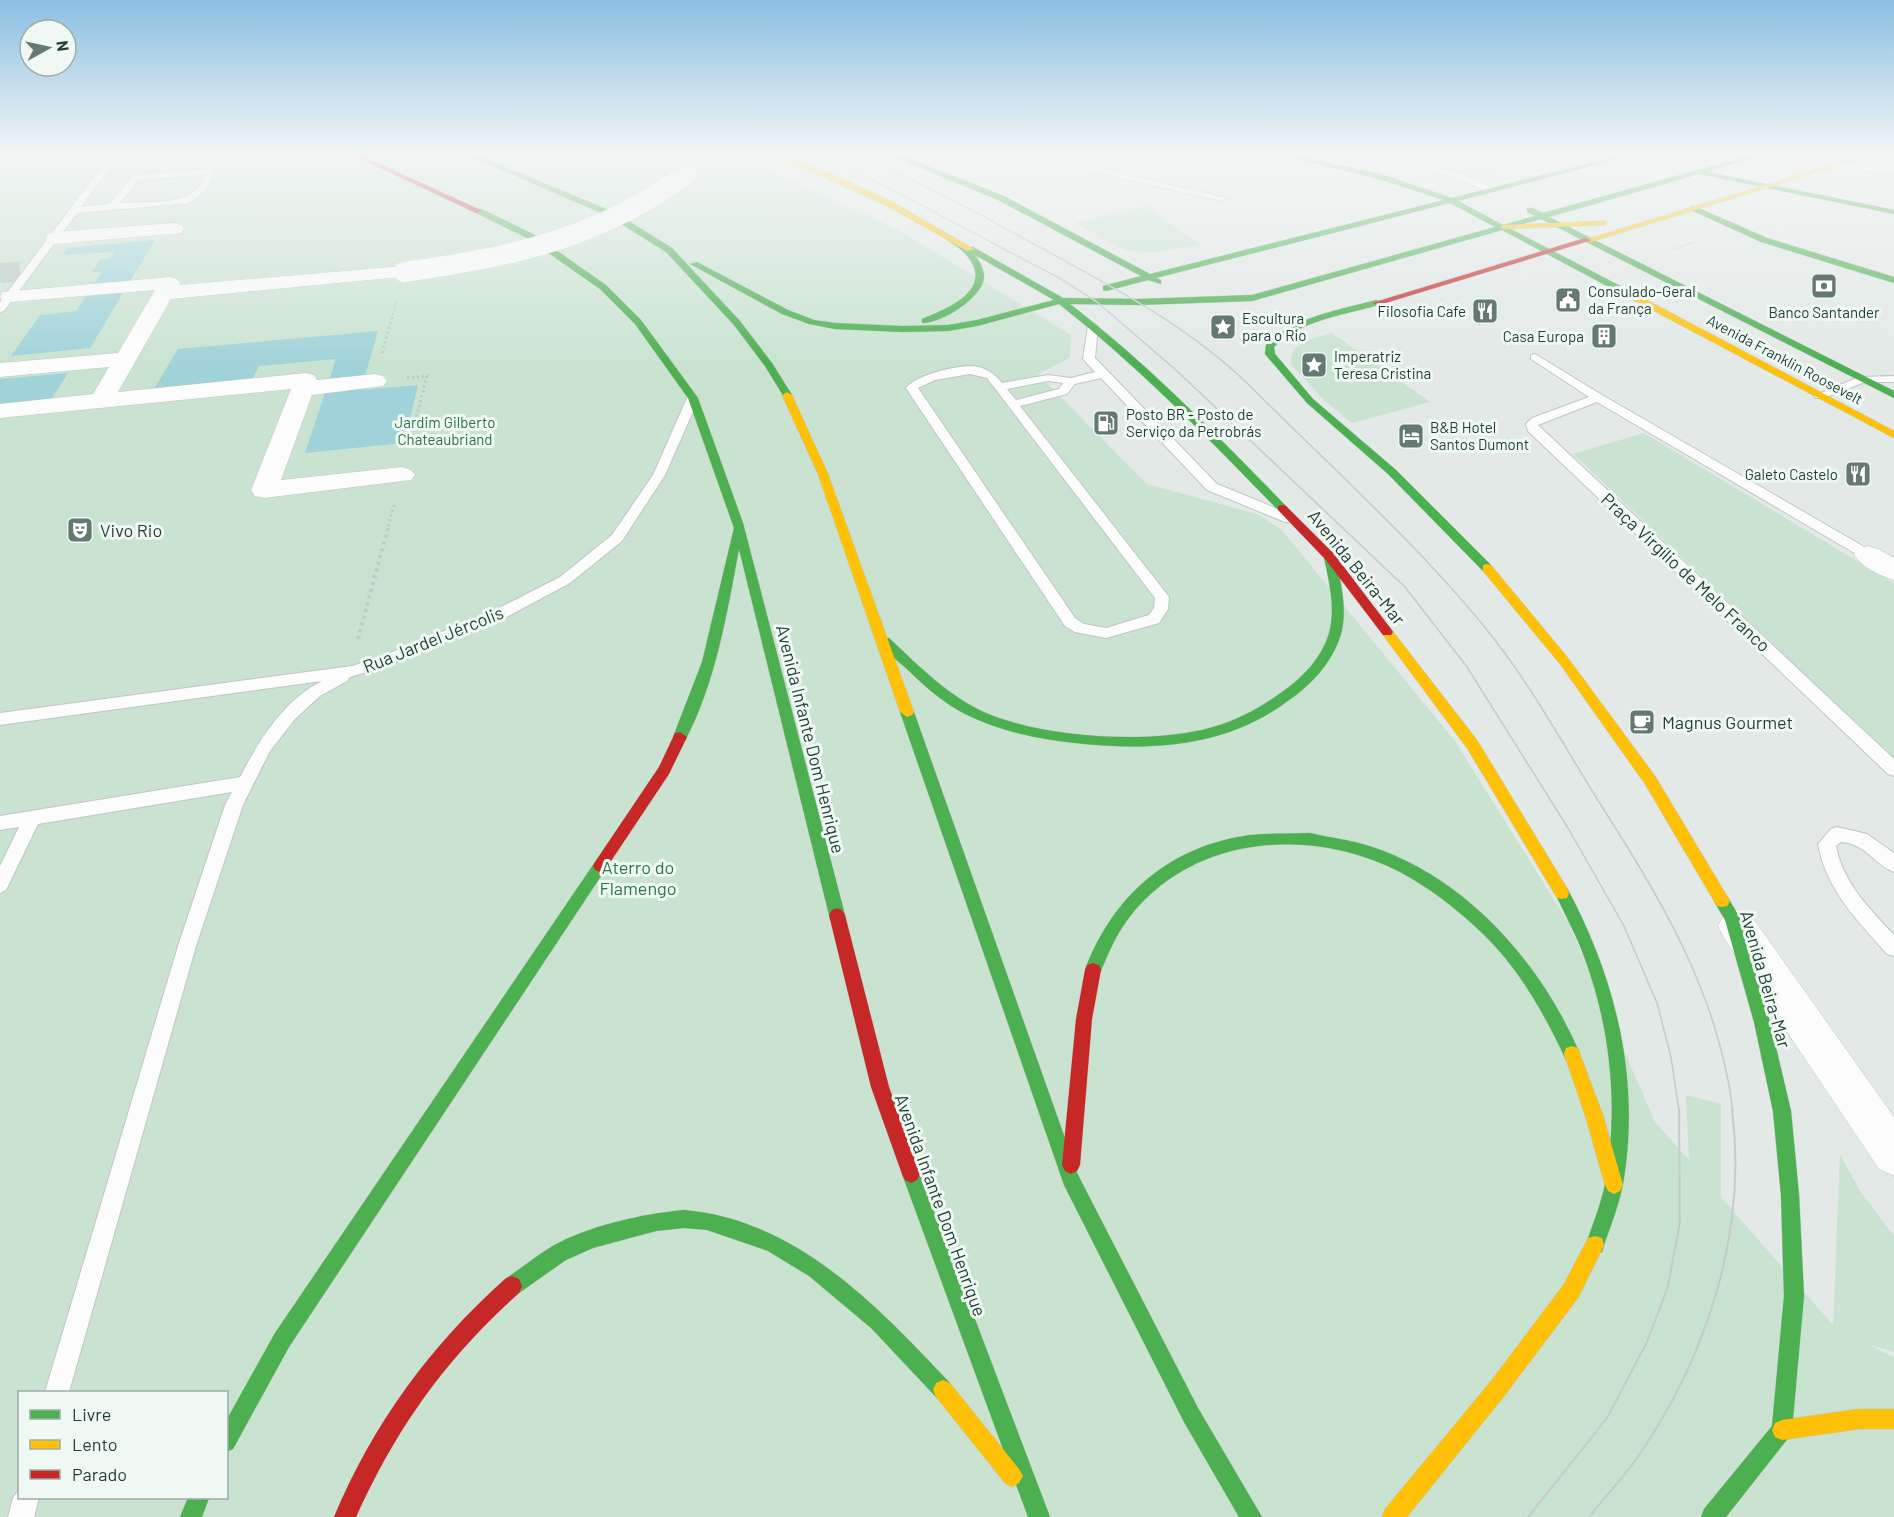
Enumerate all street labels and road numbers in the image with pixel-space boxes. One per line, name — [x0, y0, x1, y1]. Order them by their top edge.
street label: Avenida Franklin Roosevelt — [1704, 310, 1866, 408]
street label: Praça Virgílio de Melo Franco — [1597, 488, 1775, 656]
street label: Avenida Beira-Mar — [1304, 505, 1411, 629]
street label: Rua Jardel Jércolis — [360, 601, 506, 677]
street label: Avenida Infante Dom Henrique — [772, 622, 850, 856]
street label: Avenida Beira-Mar — [1736, 908, 1796, 1051]
street label: Avenida Infante Dom Henrique — [891, 1091, 991, 1319]

